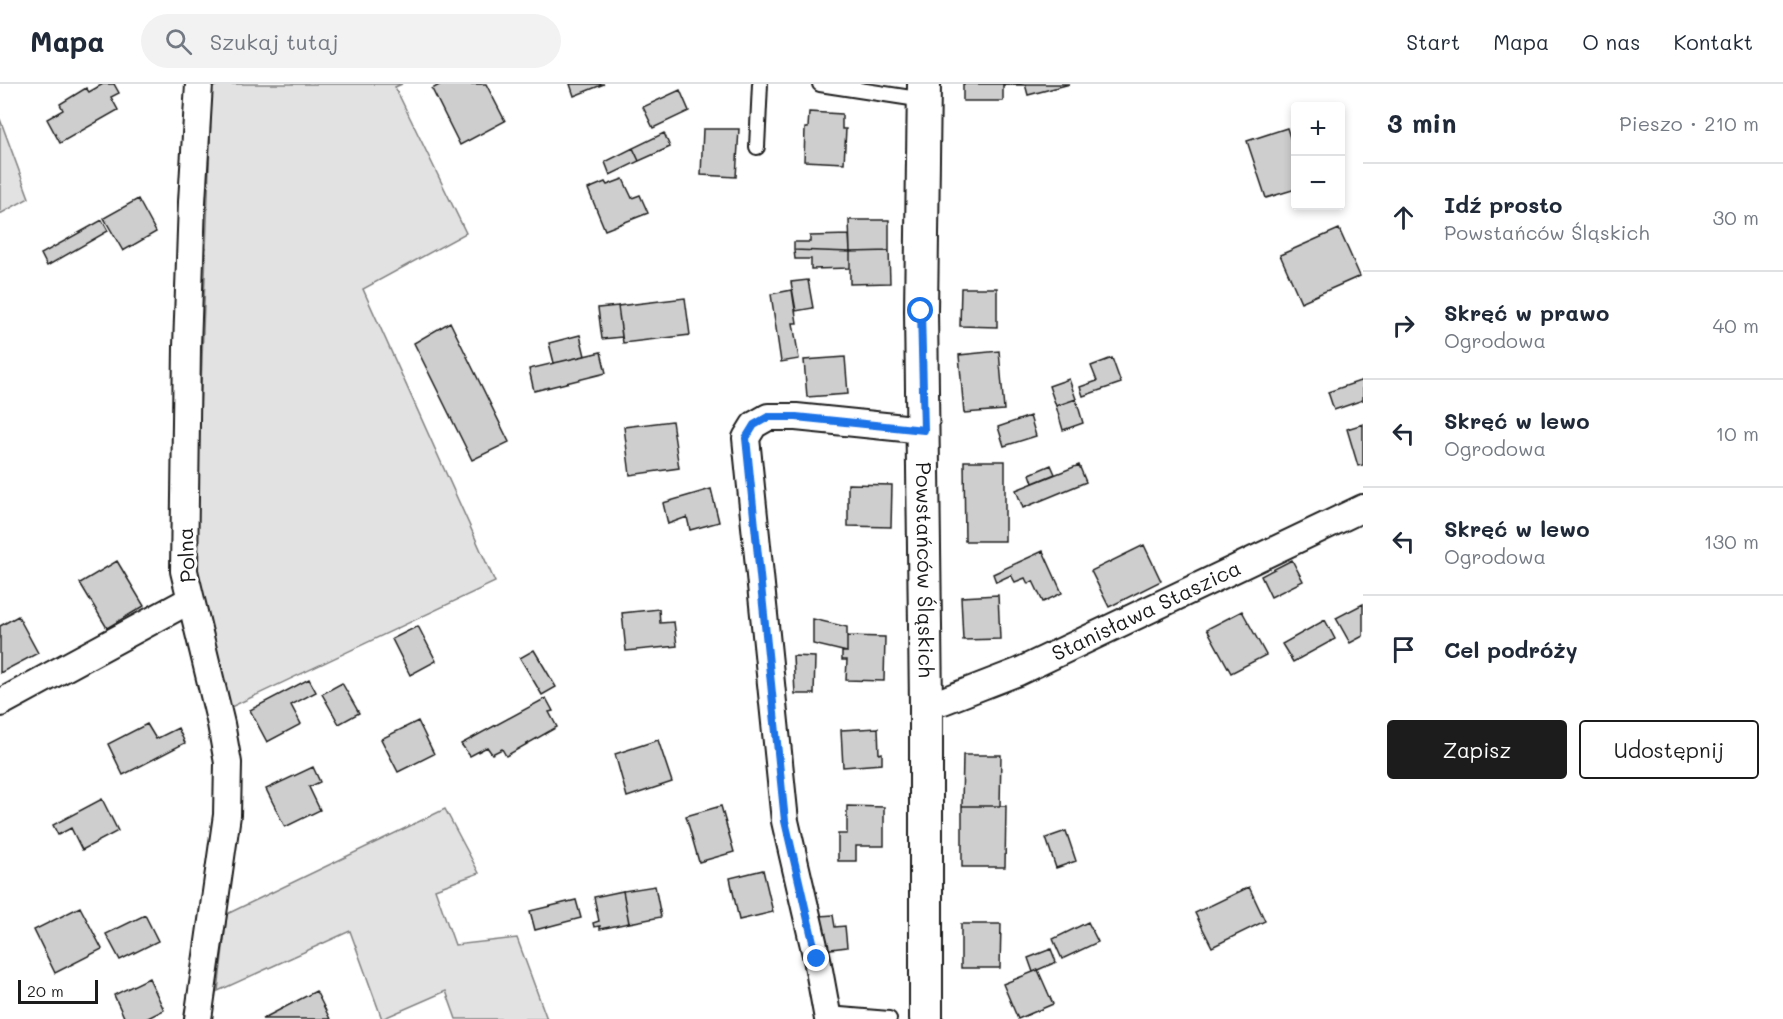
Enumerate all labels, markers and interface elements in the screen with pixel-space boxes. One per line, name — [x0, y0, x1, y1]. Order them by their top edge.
search box — [141, 14, 561, 68]
text: Mapa — [30, 23, 105, 59]
icon: search — [162, 25, 195, 58]
text: Szukaj tutaj — [210, 27, 339, 56]
text: Start — [1406, 28, 1460, 55]
text: Mapa — [1493, 28, 1549, 55]
text: O nas — [1582, 28, 1640, 55]
text: Kontakt — [1673, 28, 1753, 55]
map controls — [1291, 102, 1345, 210]
button: + — [1291, 102, 1345, 156]
text: 3 min — [1387, 106, 1456, 140]
text: Pieszo · 210 m — [1619, 110, 1759, 136]
button: − — [1291, 156, 1345, 210]
text: Idź prosto — [1444, 190, 1562, 219]
icon: ahead — [1387, 201, 1420, 234]
text: 30 m — [1713, 204, 1759, 230]
text: Powstańców Śląskich — [1444, 219, 1649, 245]
route start — [907, 297, 933, 323]
text: Skręć w prawo — [1444, 298, 1609, 327]
icon: right — [1387, 309, 1420, 342]
text: 40 m — [1713, 312, 1759, 338]
text: Ogrodowa — [1444, 327, 1546, 353]
text: Skręć w lewo — [1444, 406, 1590, 435]
icon: left — [1387, 417, 1420, 450]
text: 10 m — [1715, 420, 1759, 446]
text: Ogrodowa — [1444, 435, 1546, 461]
street label: Powstańców Śląskich — [911, 462, 941, 678]
text: Skręć w lewo — [1444, 514, 1590, 543]
icon: left — [1387, 525, 1420, 558]
street label: Polna — [171, 527, 200, 583]
text: 130 m — [1704, 528, 1759, 554]
text: Ogrodowa — [1444, 543, 1546, 569]
street label: Stanisława Staszica — [1047, 553, 1245, 666]
icon: arrive — [1387, 633, 1420, 666]
text: Cel podróży — [1444, 635, 1578, 664]
button: Zapisz — [1387, 720, 1567, 779]
button: Udostępnij — [1579, 720, 1759, 779]
route end — [803, 945, 829, 971]
scale bar — [18, 977, 98, 1004]
text: 20 m — [27, 980, 64, 1001]

